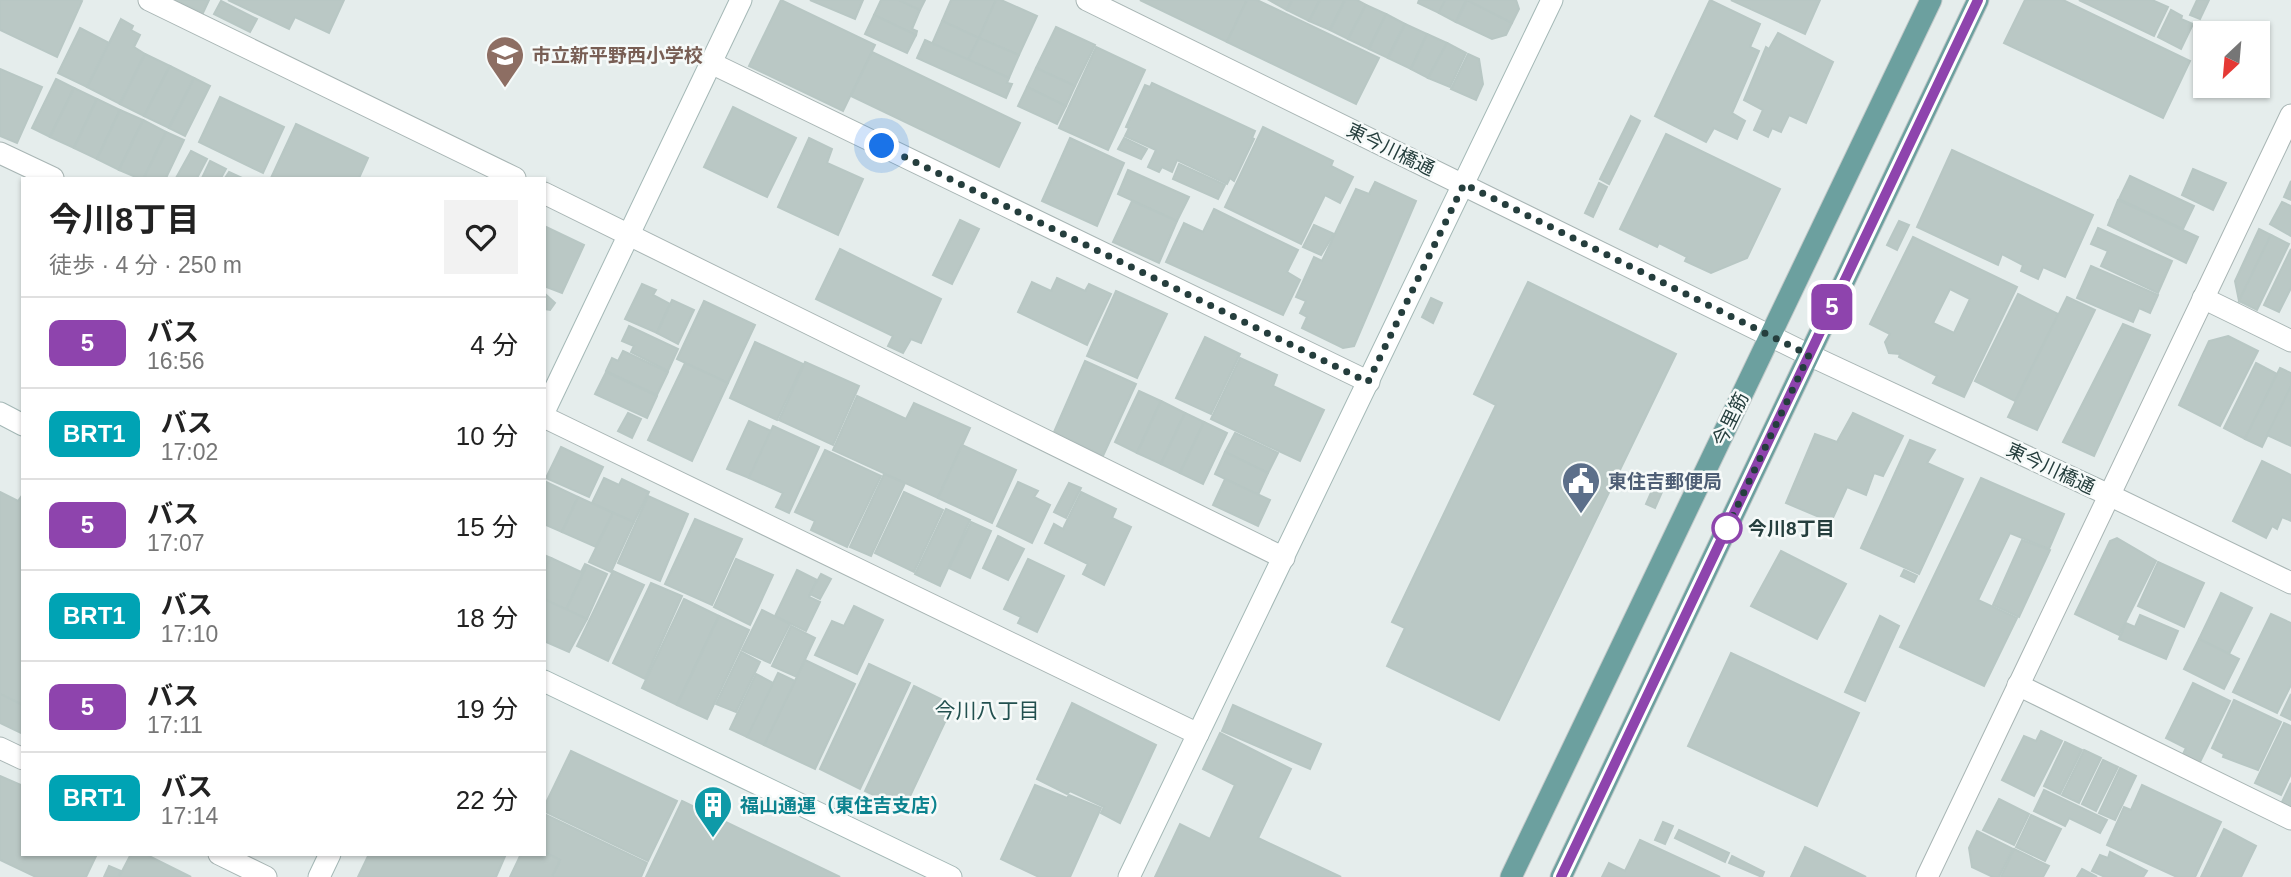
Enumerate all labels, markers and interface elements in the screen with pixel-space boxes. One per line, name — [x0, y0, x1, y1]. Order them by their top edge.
north arrow — [2193, 21, 2270, 98]
map controls — [2193, 21, 2270, 98]
school or university icon: 市立新平野西小学校 — [484, 34, 526, 89]
place label: 市立新平野西小学校 — [532, 45, 703, 66]
street label: 東今川橋通 — [1343, 119, 1438, 180]
your location — [864, 128, 899, 163]
button: heart — [444, 200, 518, 274]
text: 今川8丁目 — [49, 201, 199, 238]
text: 徒歩 · 4 分 · 250 m — [49, 252, 242, 278]
line badge: 5 — [1809, 284, 1855, 330]
text: 5 — [1825, 293, 1839, 320]
text: バス — [147, 317, 199, 347]
text: 5 — [81, 329, 94, 356]
text: 4 分 — [470, 330, 518, 360]
text: 16:56 — [147, 348, 205, 374]
street label: 今里筋 — [1709, 389, 1752, 449]
text: バス — [161, 408, 213, 438]
text: BRT1 — [63, 420, 126, 447]
text: 10 分 — [456, 421, 518, 451]
text: 17:02 — [161, 439, 218, 465]
street label: 東今川橋通 — [2003, 439, 2098, 498]
public building icon: 東住吉郵便局 — [1560, 460, 1602, 515]
place label: 東住吉郵便局 — [1608, 471, 1722, 492]
text: バス — [147, 499, 199, 529]
text: 5 — [81, 511, 94, 538]
text: 15 分 — [456, 512, 518, 542]
marker: 今川8丁目 — [1712, 513, 1742, 543]
place label: 今川8丁目 — [1748, 518, 1835, 539]
text: 17:07 — [147, 530, 205, 556]
text: バス — [161, 590, 213, 620]
text: BRT1 — [63, 602, 126, 629]
text: 18 分 — [456, 603, 518, 633]
text: 17:10 — [161, 621, 218, 647]
text: バス — [147, 681, 199, 711]
text: 5 — [81, 693, 94, 720]
text: 19 分 — [456, 694, 518, 724]
district label: 今川八丁目 — [935, 699, 1040, 722]
text: 17:11 — [147, 712, 203, 738]
text: バス — [161, 772, 213, 802]
text: BRT1 — [63, 784, 126, 811]
building icon: 福山通運（東住吉支店） — [692, 784, 734, 839]
text: 22 分 — [456, 785, 518, 815]
place label: 福山通運（東住吉支店） — [740, 795, 949, 816]
text: 17:14 — [161, 803, 218, 829]

